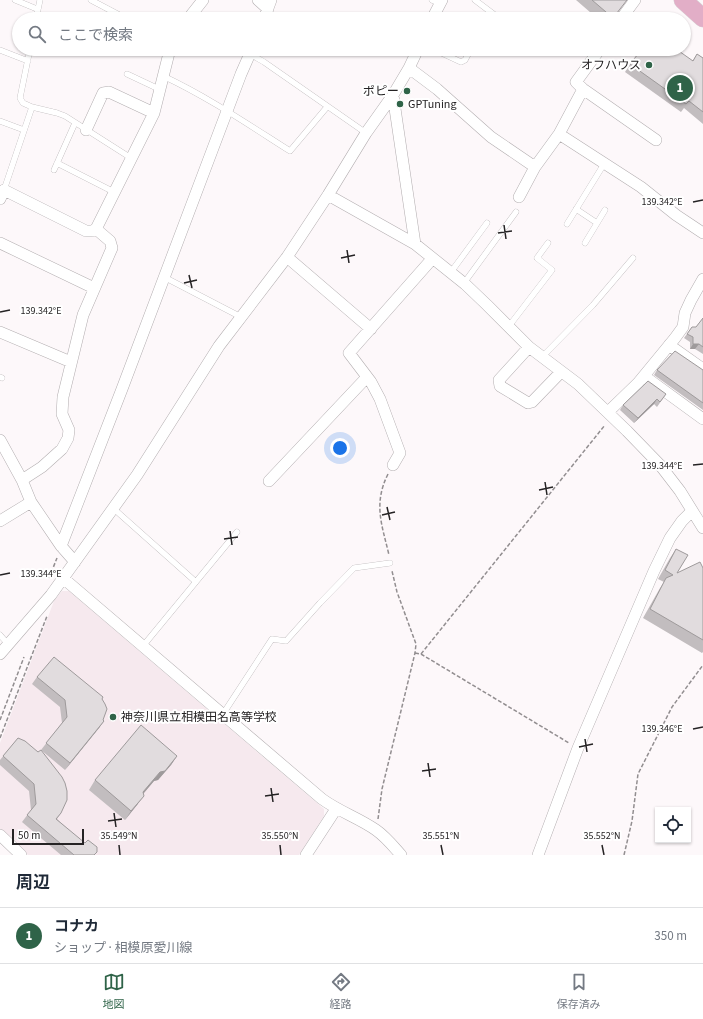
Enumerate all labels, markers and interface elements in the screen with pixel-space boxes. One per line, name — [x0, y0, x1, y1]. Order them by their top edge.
search box — [12, 12, 691, 56]
icon: search — [26, 23, 48, 45]
text: ここで検索 — [58, 25, 133, 46]
place label: オフハウス — [581, 57, 641, 74]
marker: オフハウス — [644, 60, 654, 70]
pin: 1 — [667, 73, 693, 103]
place label: ポピー — [363, 83, 399, 100]
marker: ポピー — [402, 86, 412, 96]
place label: GPTuning — [408, 96, 456, 113]
marker: GPTuning — [395, 99, 405, 109]
text: 139.342°E — [642, 195, 682, 209]
text: 139.342°E — [21, 304, 61, 318]
your location — [330, 438, 350, 458]
text: 139.344°E — [642, 459, 682, 473]
text: 139.344°E — [21, 567, 61, 581]
place label: 神奈川県立相模田名高等学校 — [121, 709, 277, 726]
marker: 神奈川県立相模田名高等学校 — [108, 712, 118, 722]
text: 139.346°E — [642, 722, 682, 736]
map controls — [655, 807, 691, 843]
button: locate — [655, 807, 691, 843]
scale bar — [12, 827, 84, 846]
text: 50 m — [18, 828, 40, 843]
text: 35.549°N — [100, 829, 138, 843]
text: 35.550°N — [261, 829, 299, 843]
text: 35.551°N — [422, 829, 460, 843]
text: 35.552°N — [583, 829, 621, 843]
text: 周辺 — [16, 871, 50, 895]
text: コナカ — [54, 916, 99, 937]
text: 1 — [26, 927, 32, 945]
text: 350 m — [654, 927, 687, 945]
text: ショップ · 相模原愛川線 — [54, 939, 192, 957]
tab: 地図 — [103, 971, 125, 1012]
tab: 経路 — [330, 971, 352, 1012]
tab: 保存済み — [557, 971, 601, 1012]

